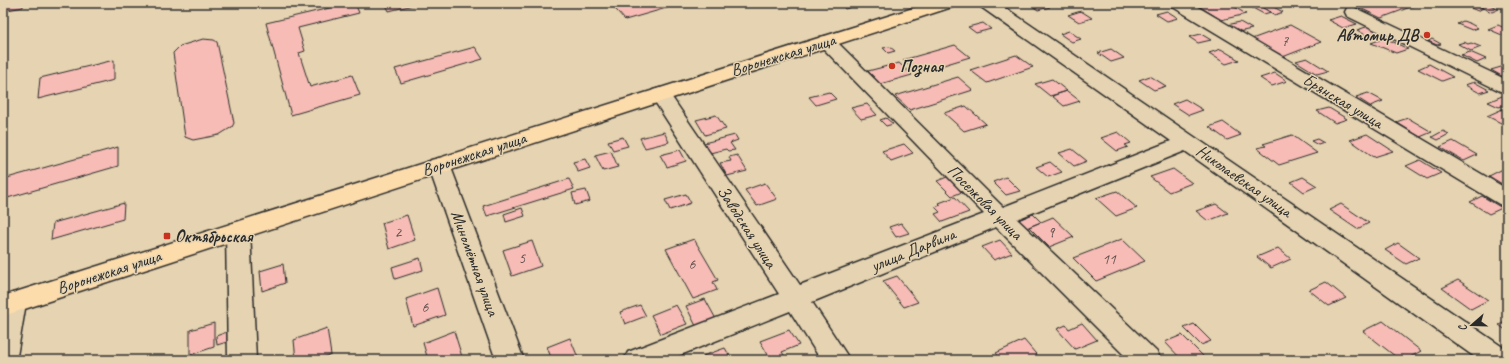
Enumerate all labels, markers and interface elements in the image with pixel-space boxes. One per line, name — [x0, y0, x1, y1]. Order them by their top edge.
place label: Автомир ДВ — [1336, 25, 1420, 46]
street label: Воронежская улица — [728, 29, 839, 81]
marker: Автомир ДВ — [1422, 30, 1432, 40]
house number: 7 — [1282, 32, 1290, 51]
place label: Позная — [900, 56, 945, 78]
marker: Позная — [887, 61, 897, 71]
street label: Брянская улица — [1299, 69, 1388, 134]
street label: Воронежская улица — [419, 127, 530, 181]
street label: Николаевская улица — [1192, 140, 1298, 223]
street label: Поселковая улица — [943, 160, 1028, 245]
street label: Заводская улица — [713, 182, 782, 274]
street label: Миномётная улица — [446, 207, 504, 320]
house number: 2 — [395, 223, 403, 242]
street label: улица Дарвина — [867, 223, 960, 277]
house number: 9 — [1048, 223, 1056, 242]
place label: Октябрьская — [175, 226, 254, 247]
marker: Октябрьская — [162, 231, 172, 241]
street label: Воронежская улица — [54, 245, 165, 299]
house number: 5 — [519, 249, 527, 268]
house number: 11 — [1102, 250, 1117, 269]
house number: 6 — [689, 255, 697, 274]
house number: 6 — [422, 298, 430, 317]
north arrow — [1452, 305, 1492, 345]
text: С — [1455, 322, 1470, 333]

